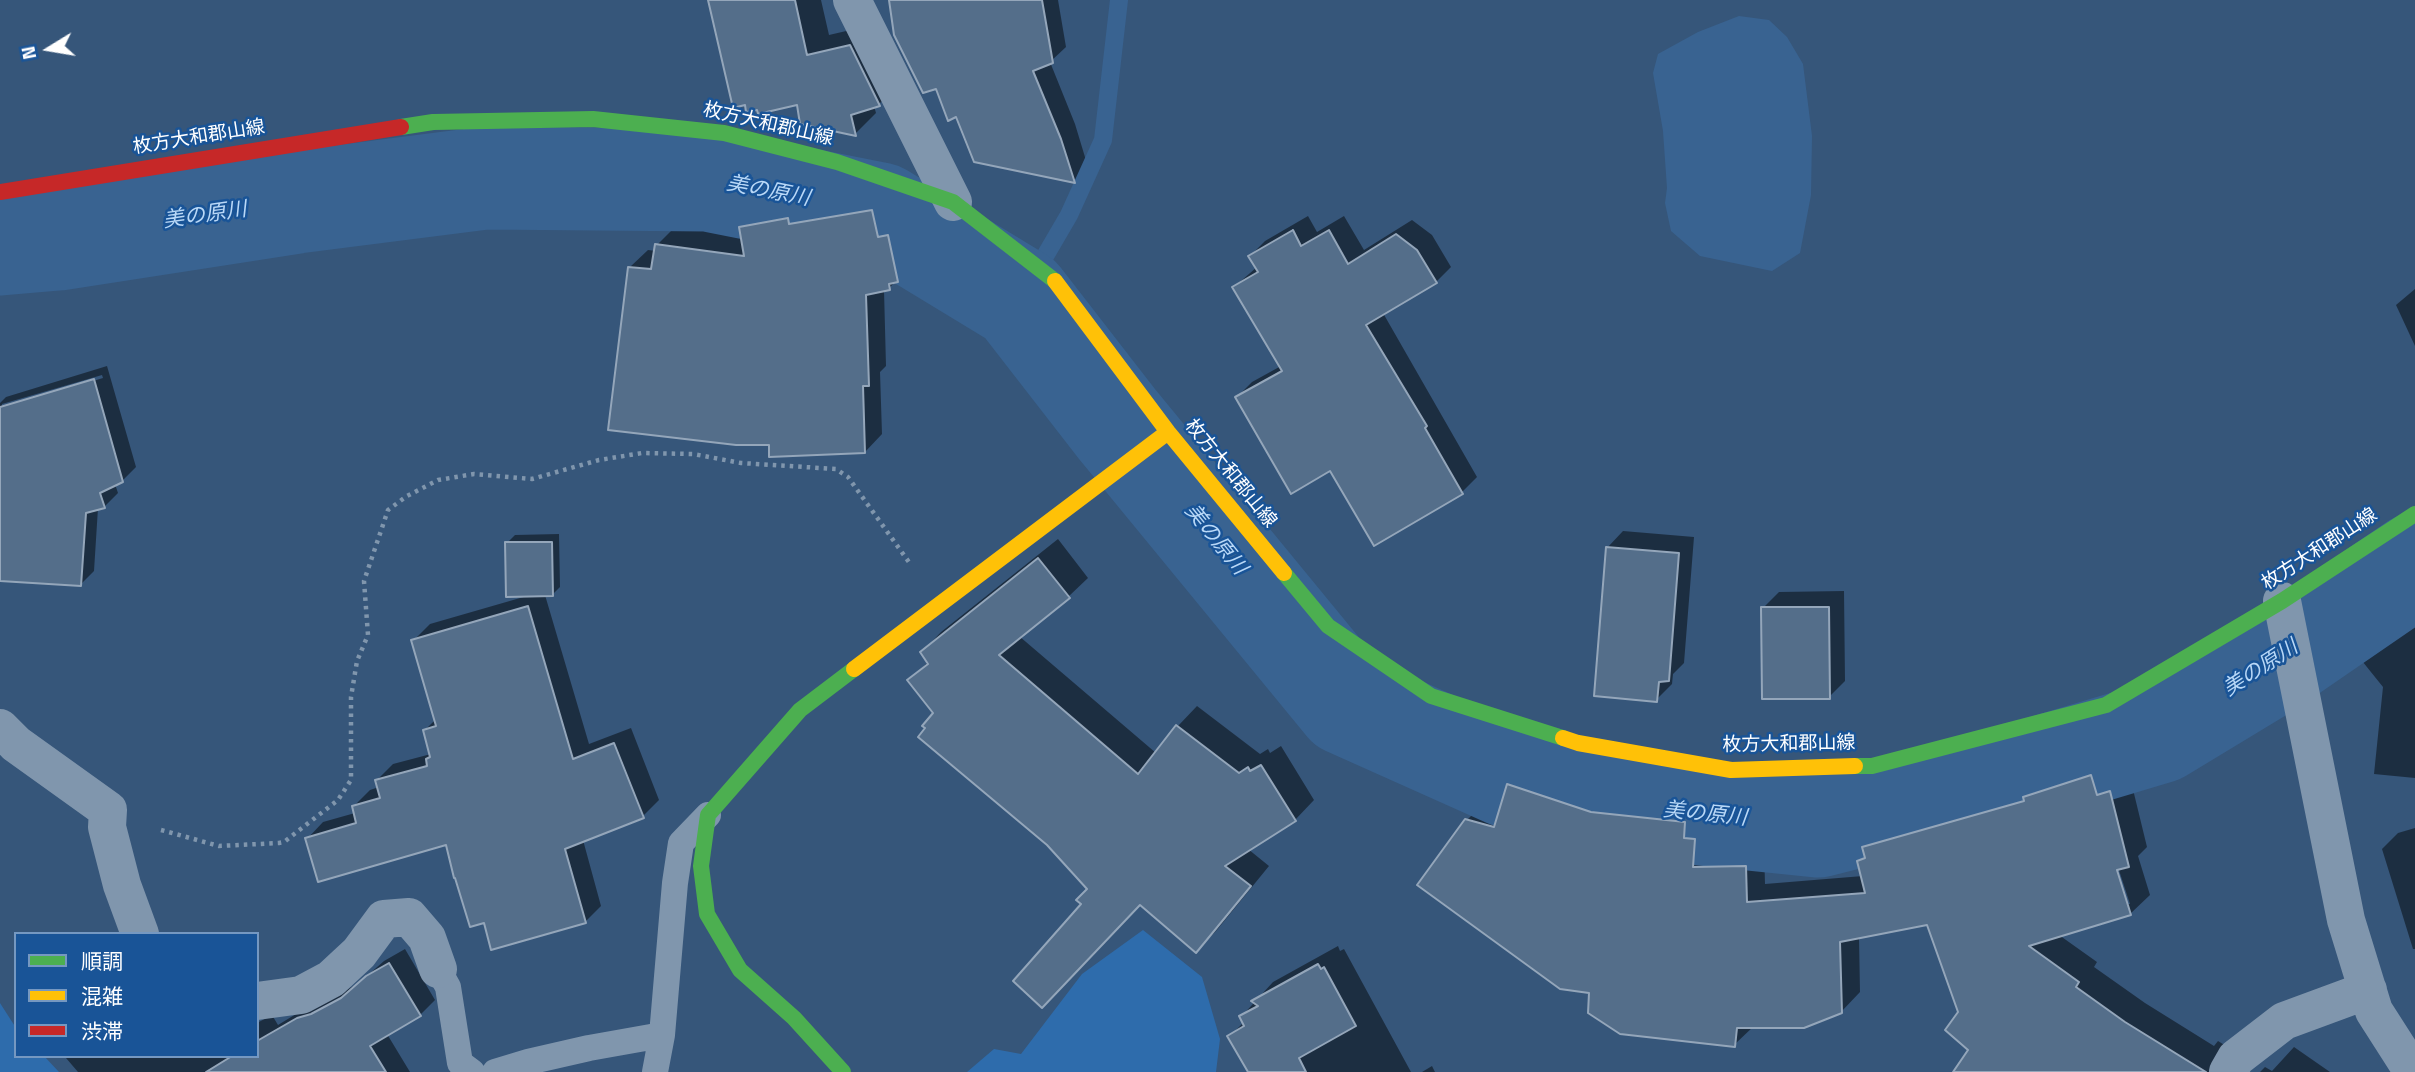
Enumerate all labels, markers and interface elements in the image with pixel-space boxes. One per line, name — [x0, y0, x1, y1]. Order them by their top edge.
north arrow — [14, 14, 84, 84]
text: N — [12, 44, 43, 62]
street label: 枚方大和郡山線 — [701, 99, 835, 151]
street label: 枚方大和郡山線 — [132, 116, 266, 160]
water label: 美の原川 — [724, 172, 812, 212]
water label: 美の原川 — [162, 198, 248, 234]
street label: 枚方大和郡山線 — [1179, 415, 1281, 533]
water label: 美の原川 — [1179, 499, 1251, 581]
street label: 枚方大和郡山線 — [2258, 504, 2382, 596]
water label: 美の原川 — [2219, 636, 2303, 702]
street label: 枚方大和郡山線 — [1722, 732, 1856, 758]
water label: 美の原川 — [1662, 798, 1748, 832]
legend — [14, 932, 259, 1058]
text: 順調 — [81, 945, 123, 977]
text: 混雑 — [81, 980, 123, 1012]
text: 渋滞 — [81, 1015, 123, 1047]

